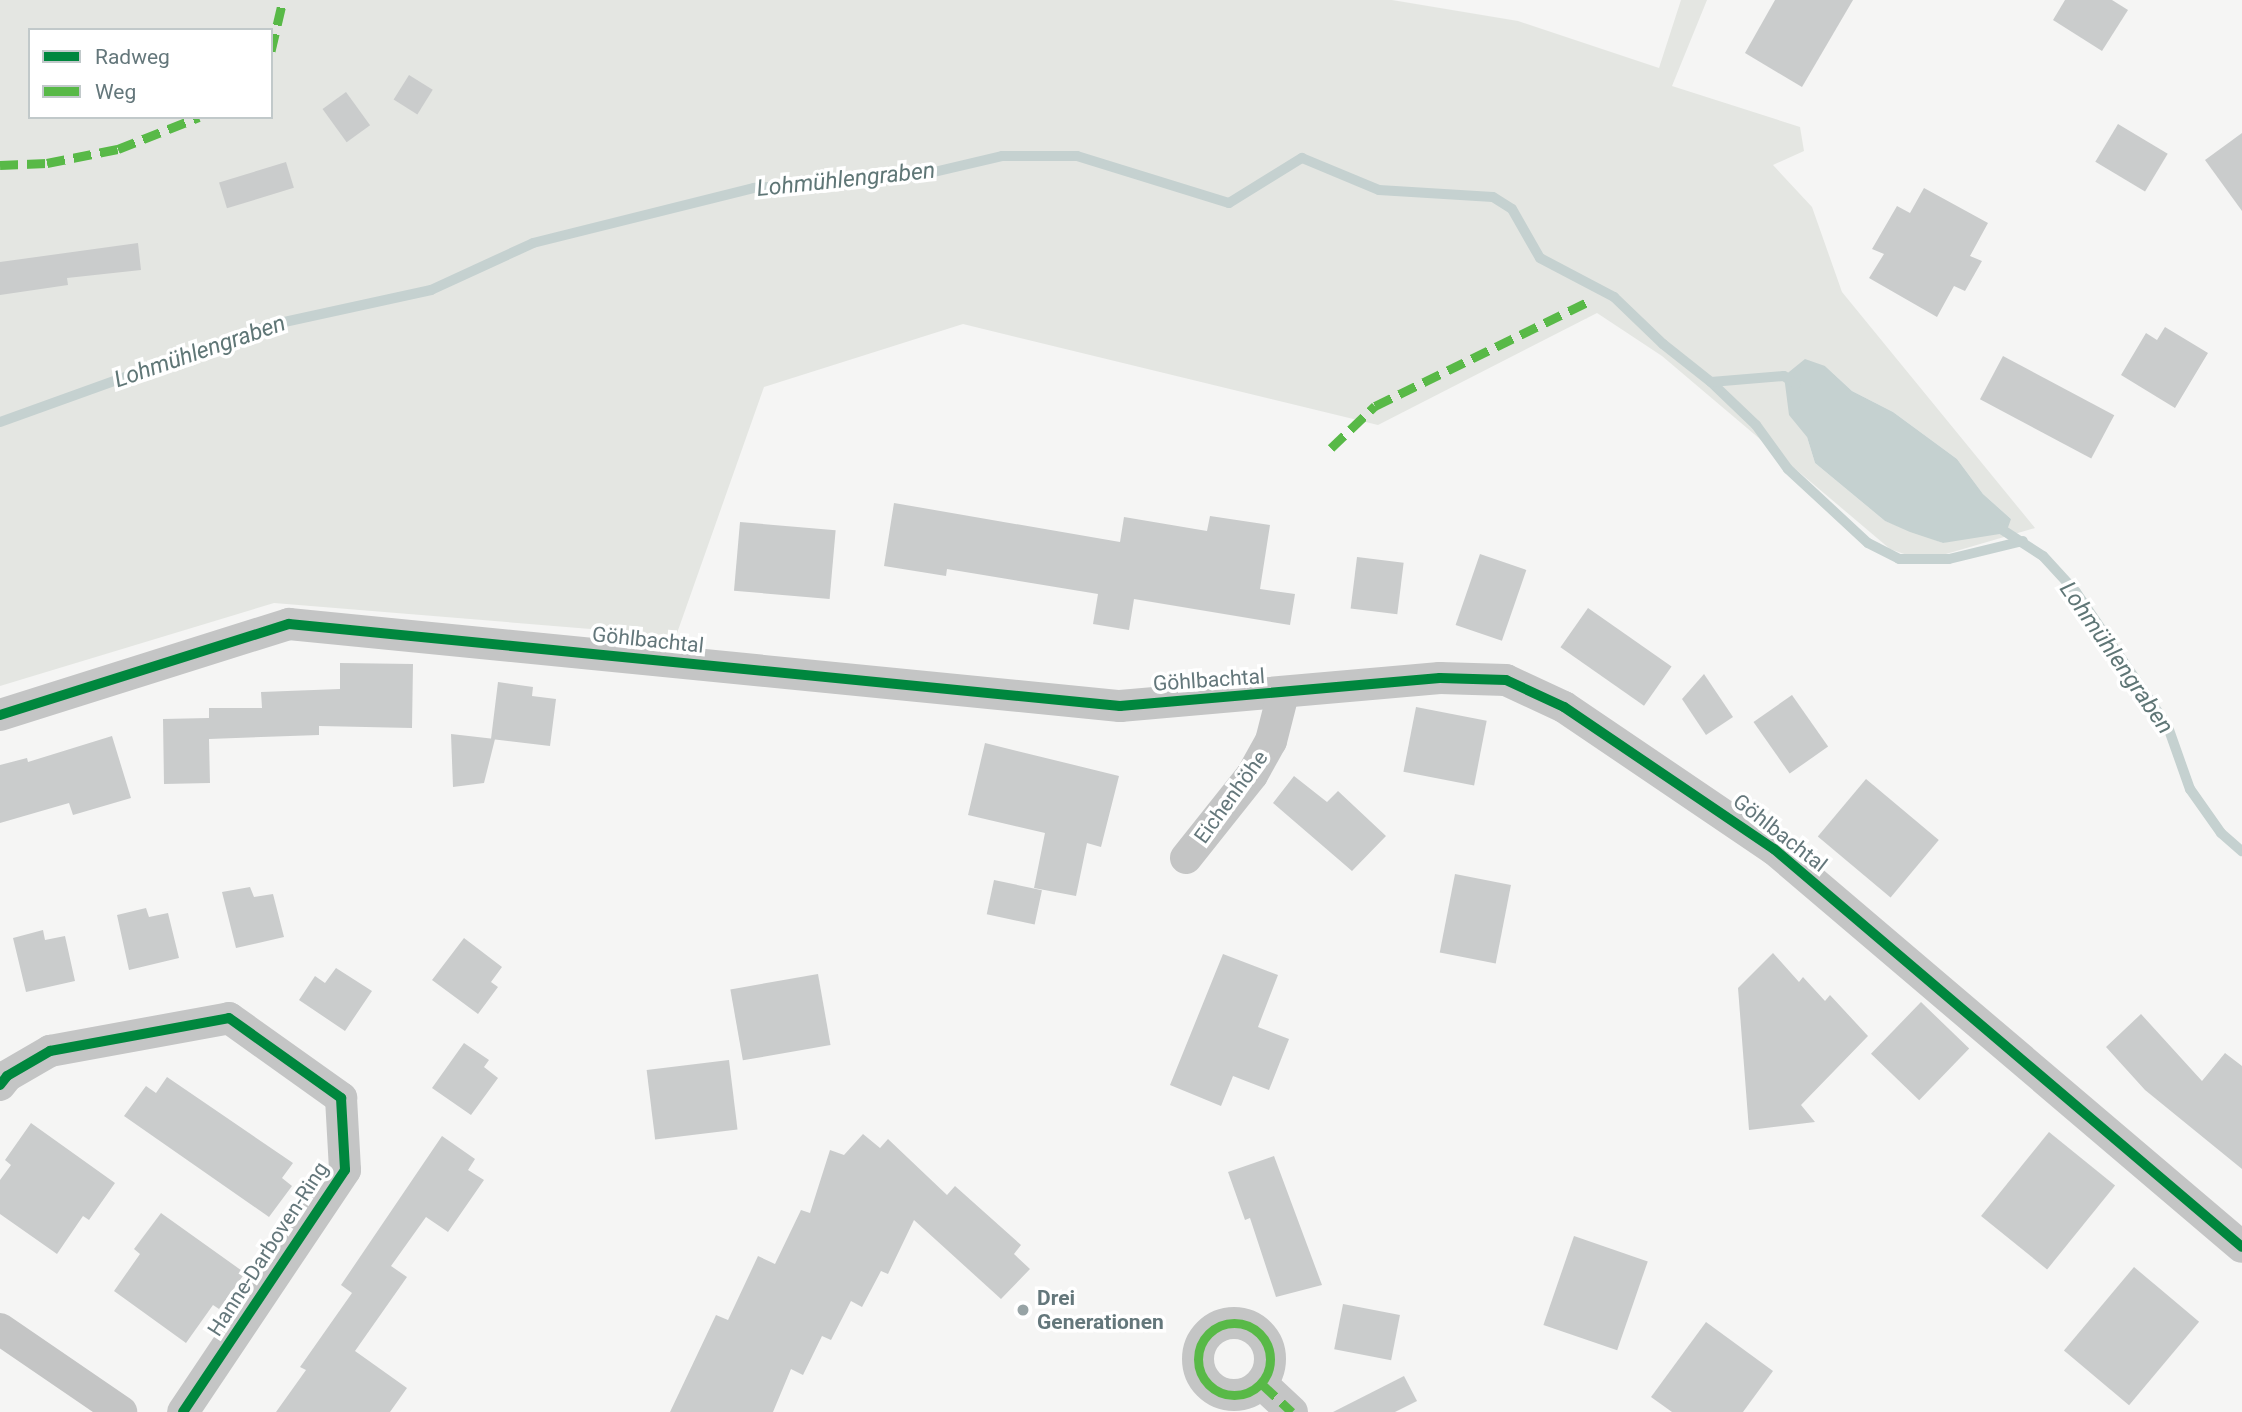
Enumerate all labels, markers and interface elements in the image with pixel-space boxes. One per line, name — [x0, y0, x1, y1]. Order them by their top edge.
legend — [28, 28, 273, 119]
text: Radweg — [95, 45, 170, 69]
text: Weg — [95, 80, 136, 104]
water label: Lohmühlengraben — [755, 157, 937, 203]
water label: Lohmühlengraben — [111, 310, 289, 394]
water label: Lohmühlengraben — [2053, 577, 2179, 739]
street label: Göhlbachtal — [591, 622, 705, 658]
street label: Göhlbachtal — [1152, 664, 1266, 696]
street label: Eichenhöhe — [1189, 746, 1273, 848]
street label: Göhlbachtal — [1728, 789, 1832, 877]
street label: Hanne-Darboven-Ring — [202, 1157, 334, 1341]
place label: Drei Generationen — [1037, 1285, 1164, 1335]
marker: Drei Generationen — [1015, 1302, 1031, 1318]

